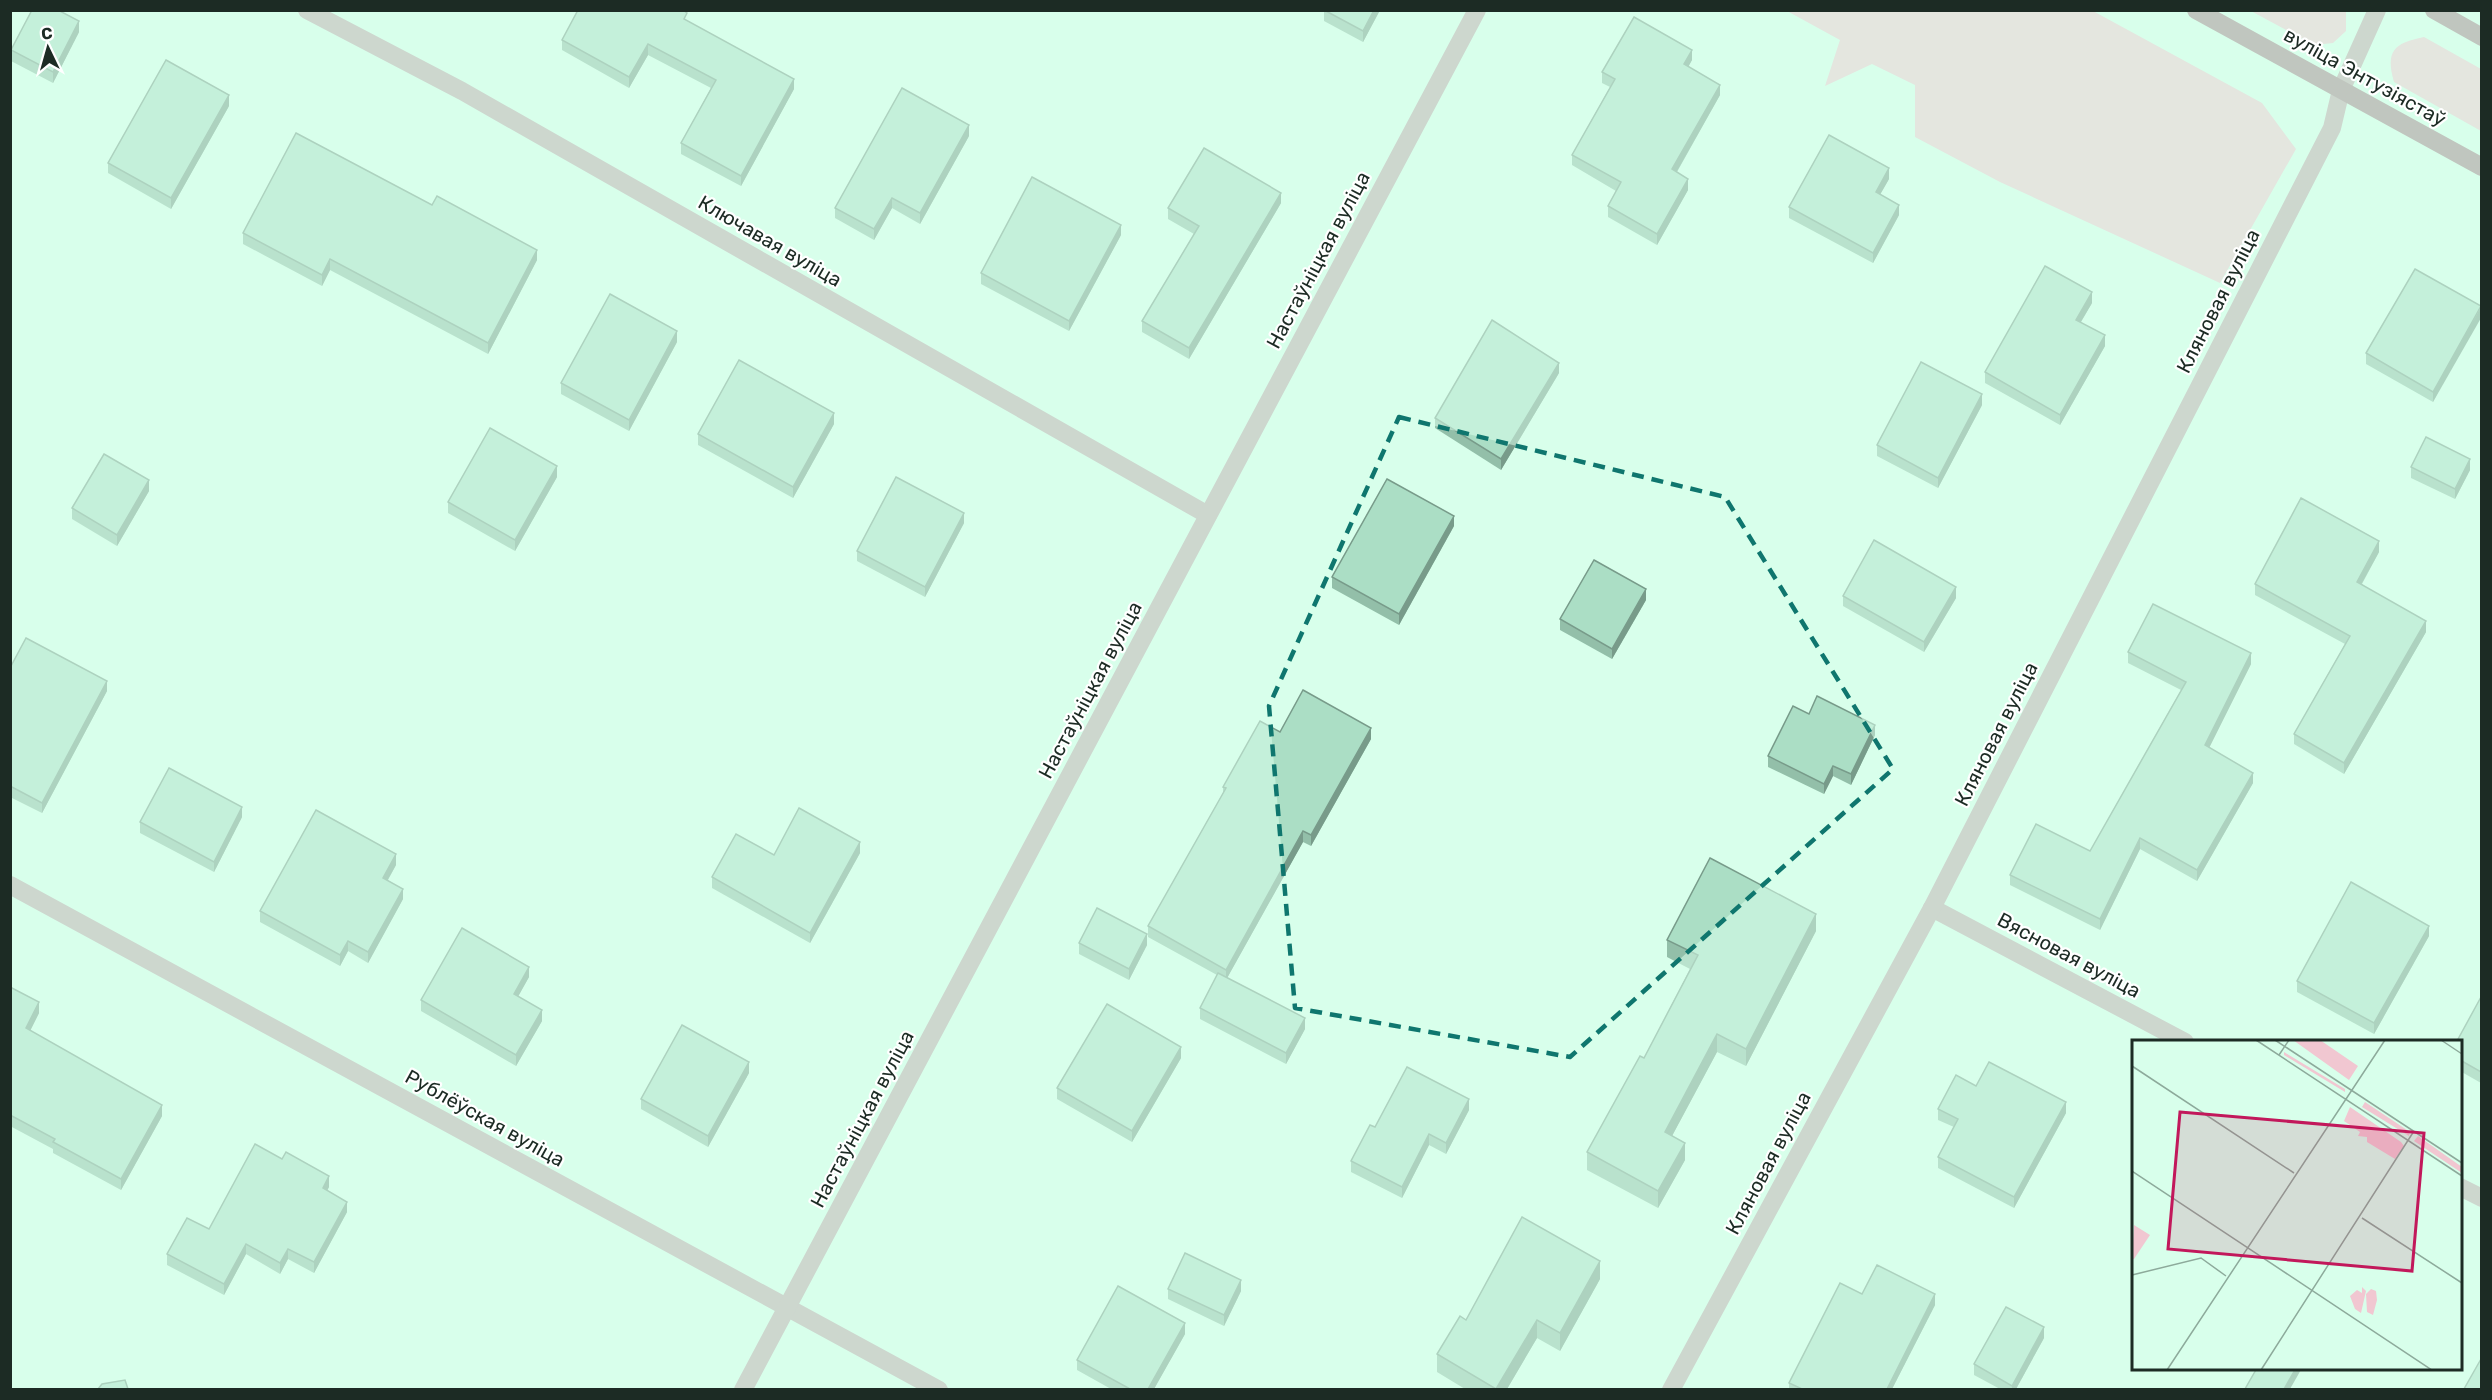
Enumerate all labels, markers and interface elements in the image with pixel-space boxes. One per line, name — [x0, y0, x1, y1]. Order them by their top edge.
north arrow — [18, 18, 78, 78]
street label: вуліца Энтузіястаў — [2280, 22, 2450, 132]
text: С — [40, 24, 53, 44]
street label: Настаўніцкая вуліца — [1261, 167, 1375, 353]
street label: Ключавая вуліца — [694, 190, 846, 292]
street label: Кляновая вуліца — [2171, 225, 2265, 377]
street label: Настаўніцкая вуліца — [1033, 597, 1147, 783]
street label: Кляновая вуліца — [1949, 658, 2043, 810]
street label: Вясновая вуліца — [1993, 907, 2145, 1003]
street label: Настаўніцкая вуліца — [805, 1026, 919, 1212]
inset map — [2132, 1040, 2462, 1370]
street label: Рублёўская вуліца — [401, 1064, 569, 1172]
street label: Кляновая вуліца — [1720, 1087, 1816, 1239]

